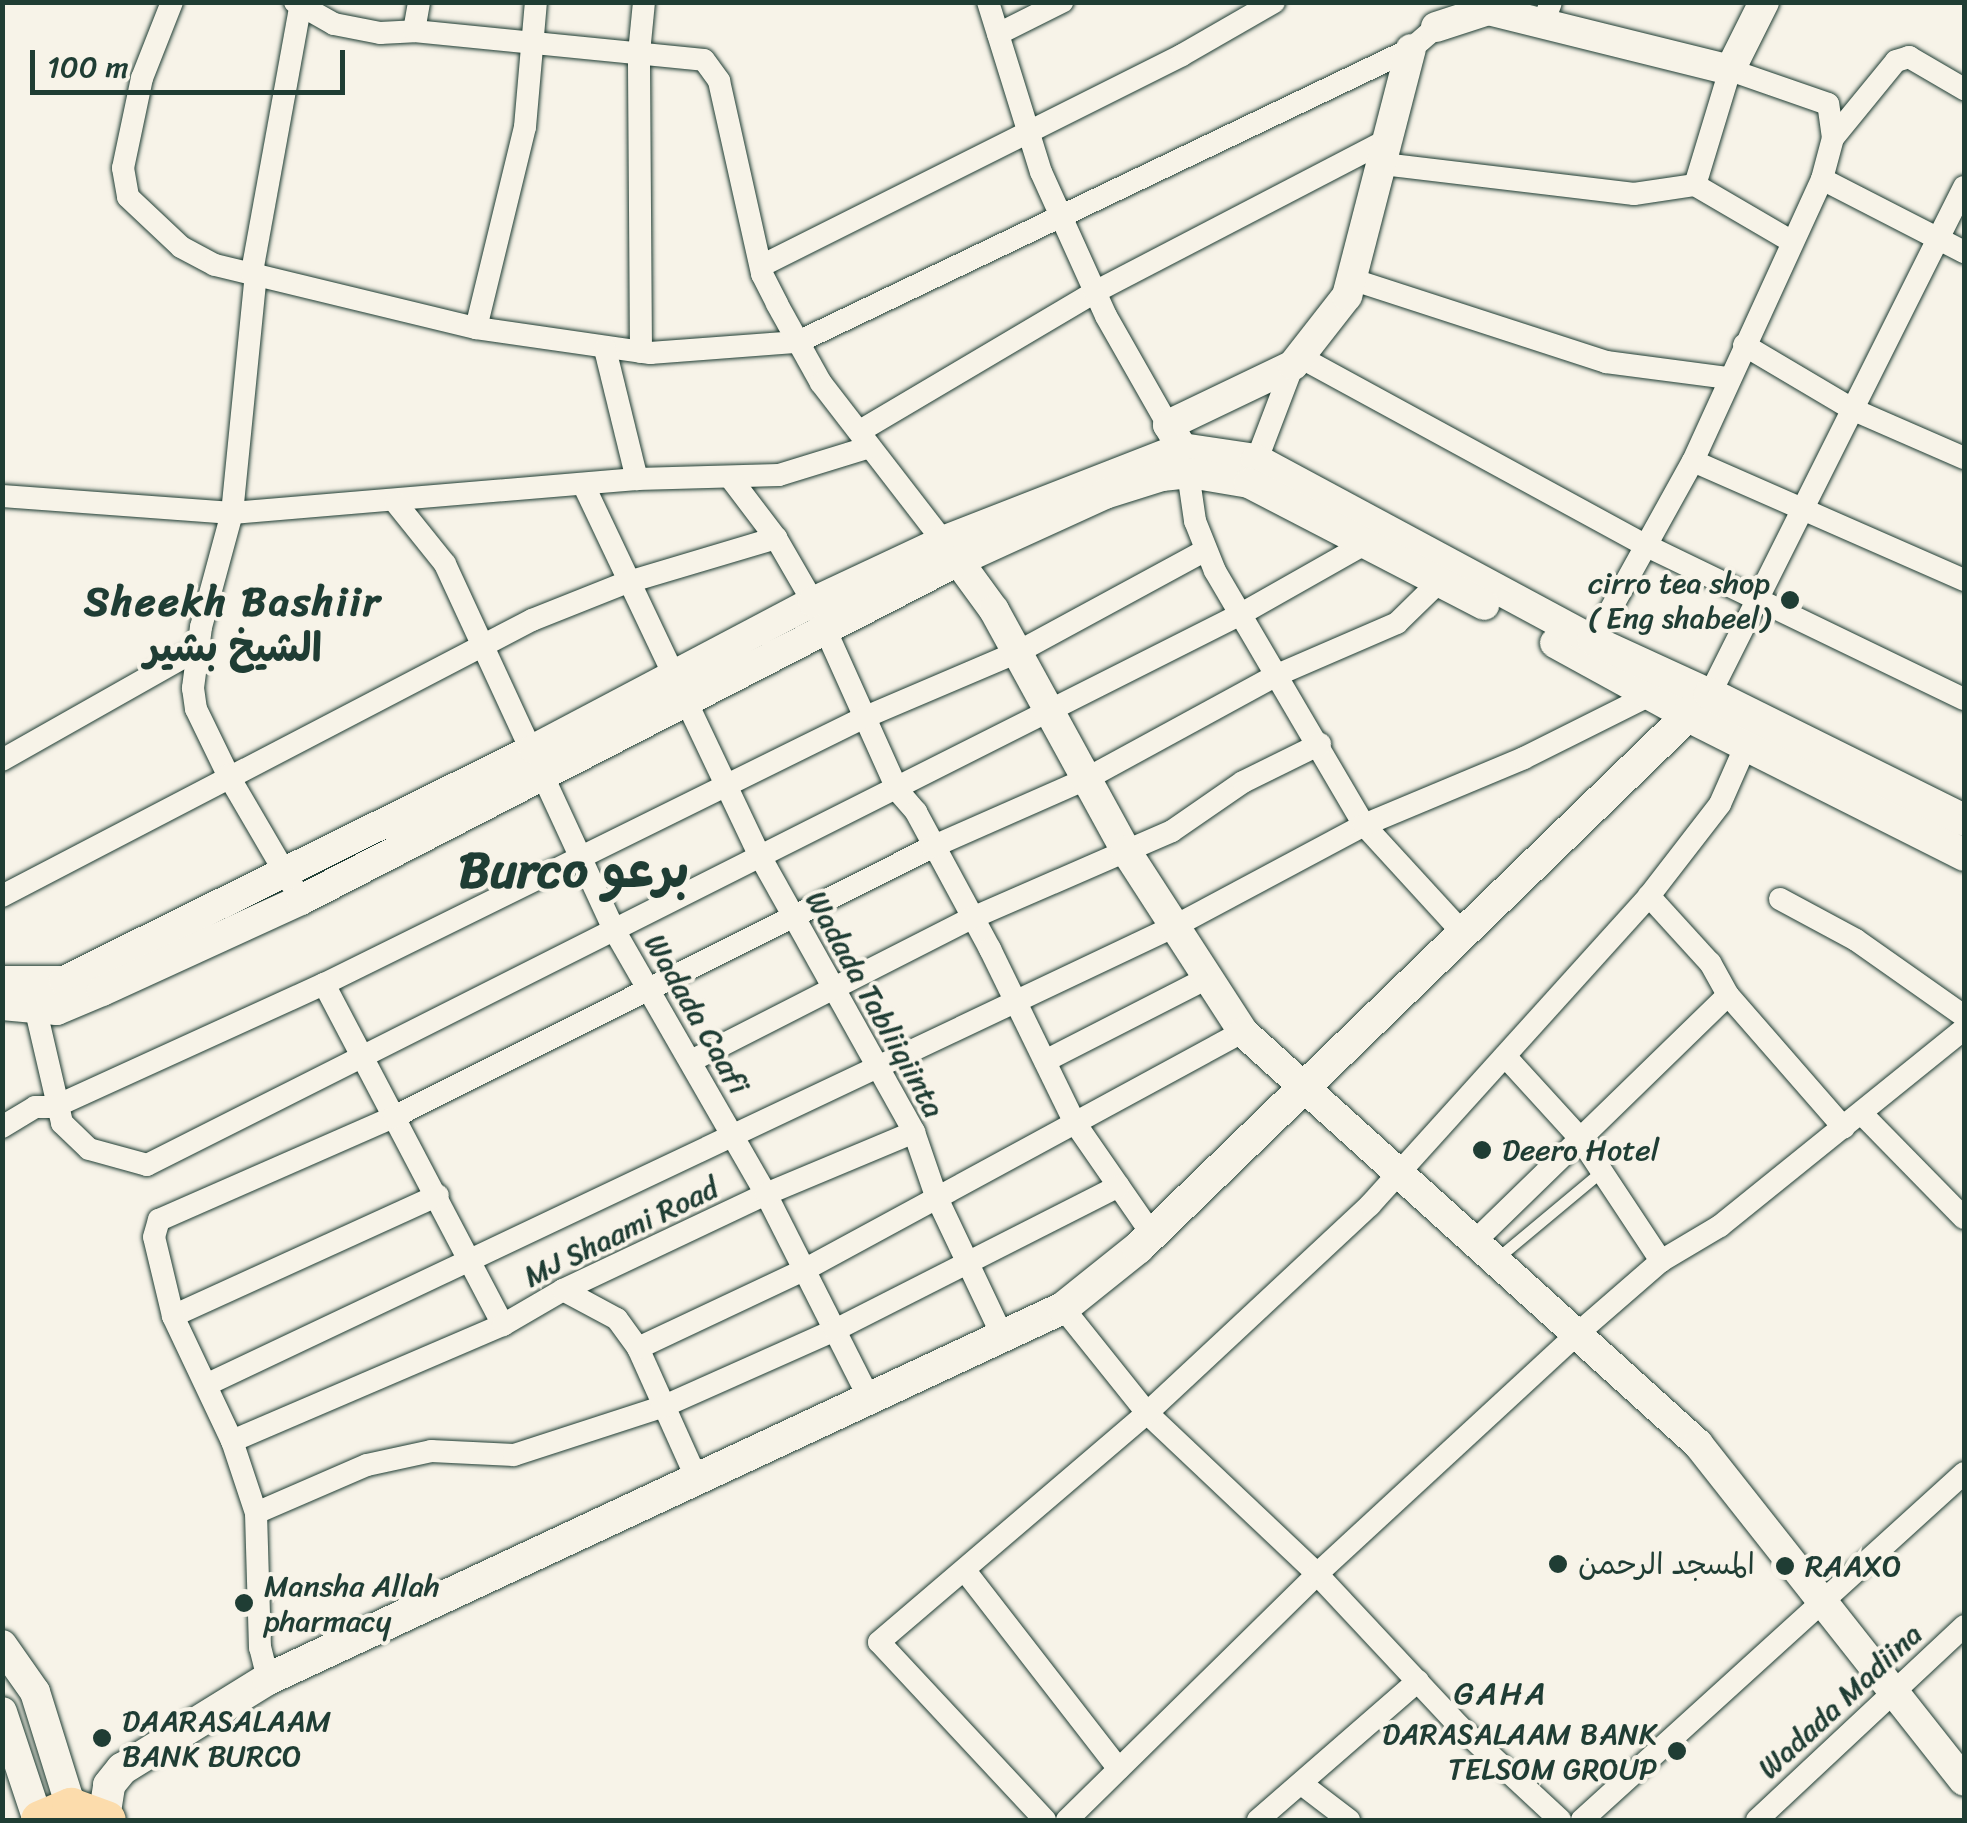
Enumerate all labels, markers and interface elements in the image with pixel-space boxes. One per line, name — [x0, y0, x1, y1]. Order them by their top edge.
scale bar — [35, 30, 350, 92]
text: 100 m — [47, 40, 129, 94]
place label: cirro tea shop ( Eng shabeel) — [1586, 565, 1770, 636]
district label: Sheekh Bashiir الشيخ بشير — [84, 578, 382, 672]
marker: cirro tea shop ( Eng shabeel) — [1779, 589, 1801, 611]
district label: Burco برعو — [459, 841, 689, 901]
street label: Wadada Tabliiqiinta — [798, 884, 952, 1124]
street label: Wadada Caafi — [637, 928, 757, 1100]
place label: Deero Hotel — [1502, 1132, 1659, 1168]
marker: Deero Hotel — [1471, 1139, 1493, 1161]
street label: MJ Shaami Road — [517, 1169, 725, 1295]
place label: المسجد الرحمن — [1578, 1546, 1755, 1582]
place label: RAAXO — [1805, 1548, 1902, 1584]
marker: المسجد الرحمن — [1547, 1553, 1569, 1575]
marker: RAAXO — [1774, 1555, 1796, 1577]
place label: Mansha Allah pharmacy — [264, 1568, 440, 1638]
marker: Mansha Allah pharmacy — [233, 1592, 255, 1614]
street label: Wadada Madiina — [1751, 1616, 1929, 1786]
district label: GAHA — [1454, 1675, 1548, 1713]
place label: DAARASALAAM BANK BURCO — [122, 1703, 331, 1774]
place label: DARASALAAM BANK TELSOM GROUP — [1382, 1716, 1657, 1786]
marker: DAARASALAAM BANK BURCO — [91, 1727, 113, 1749]
marker: DARASALAAM BANK TELSOM GROUP — [1666, 1740, 1688, 1762]

